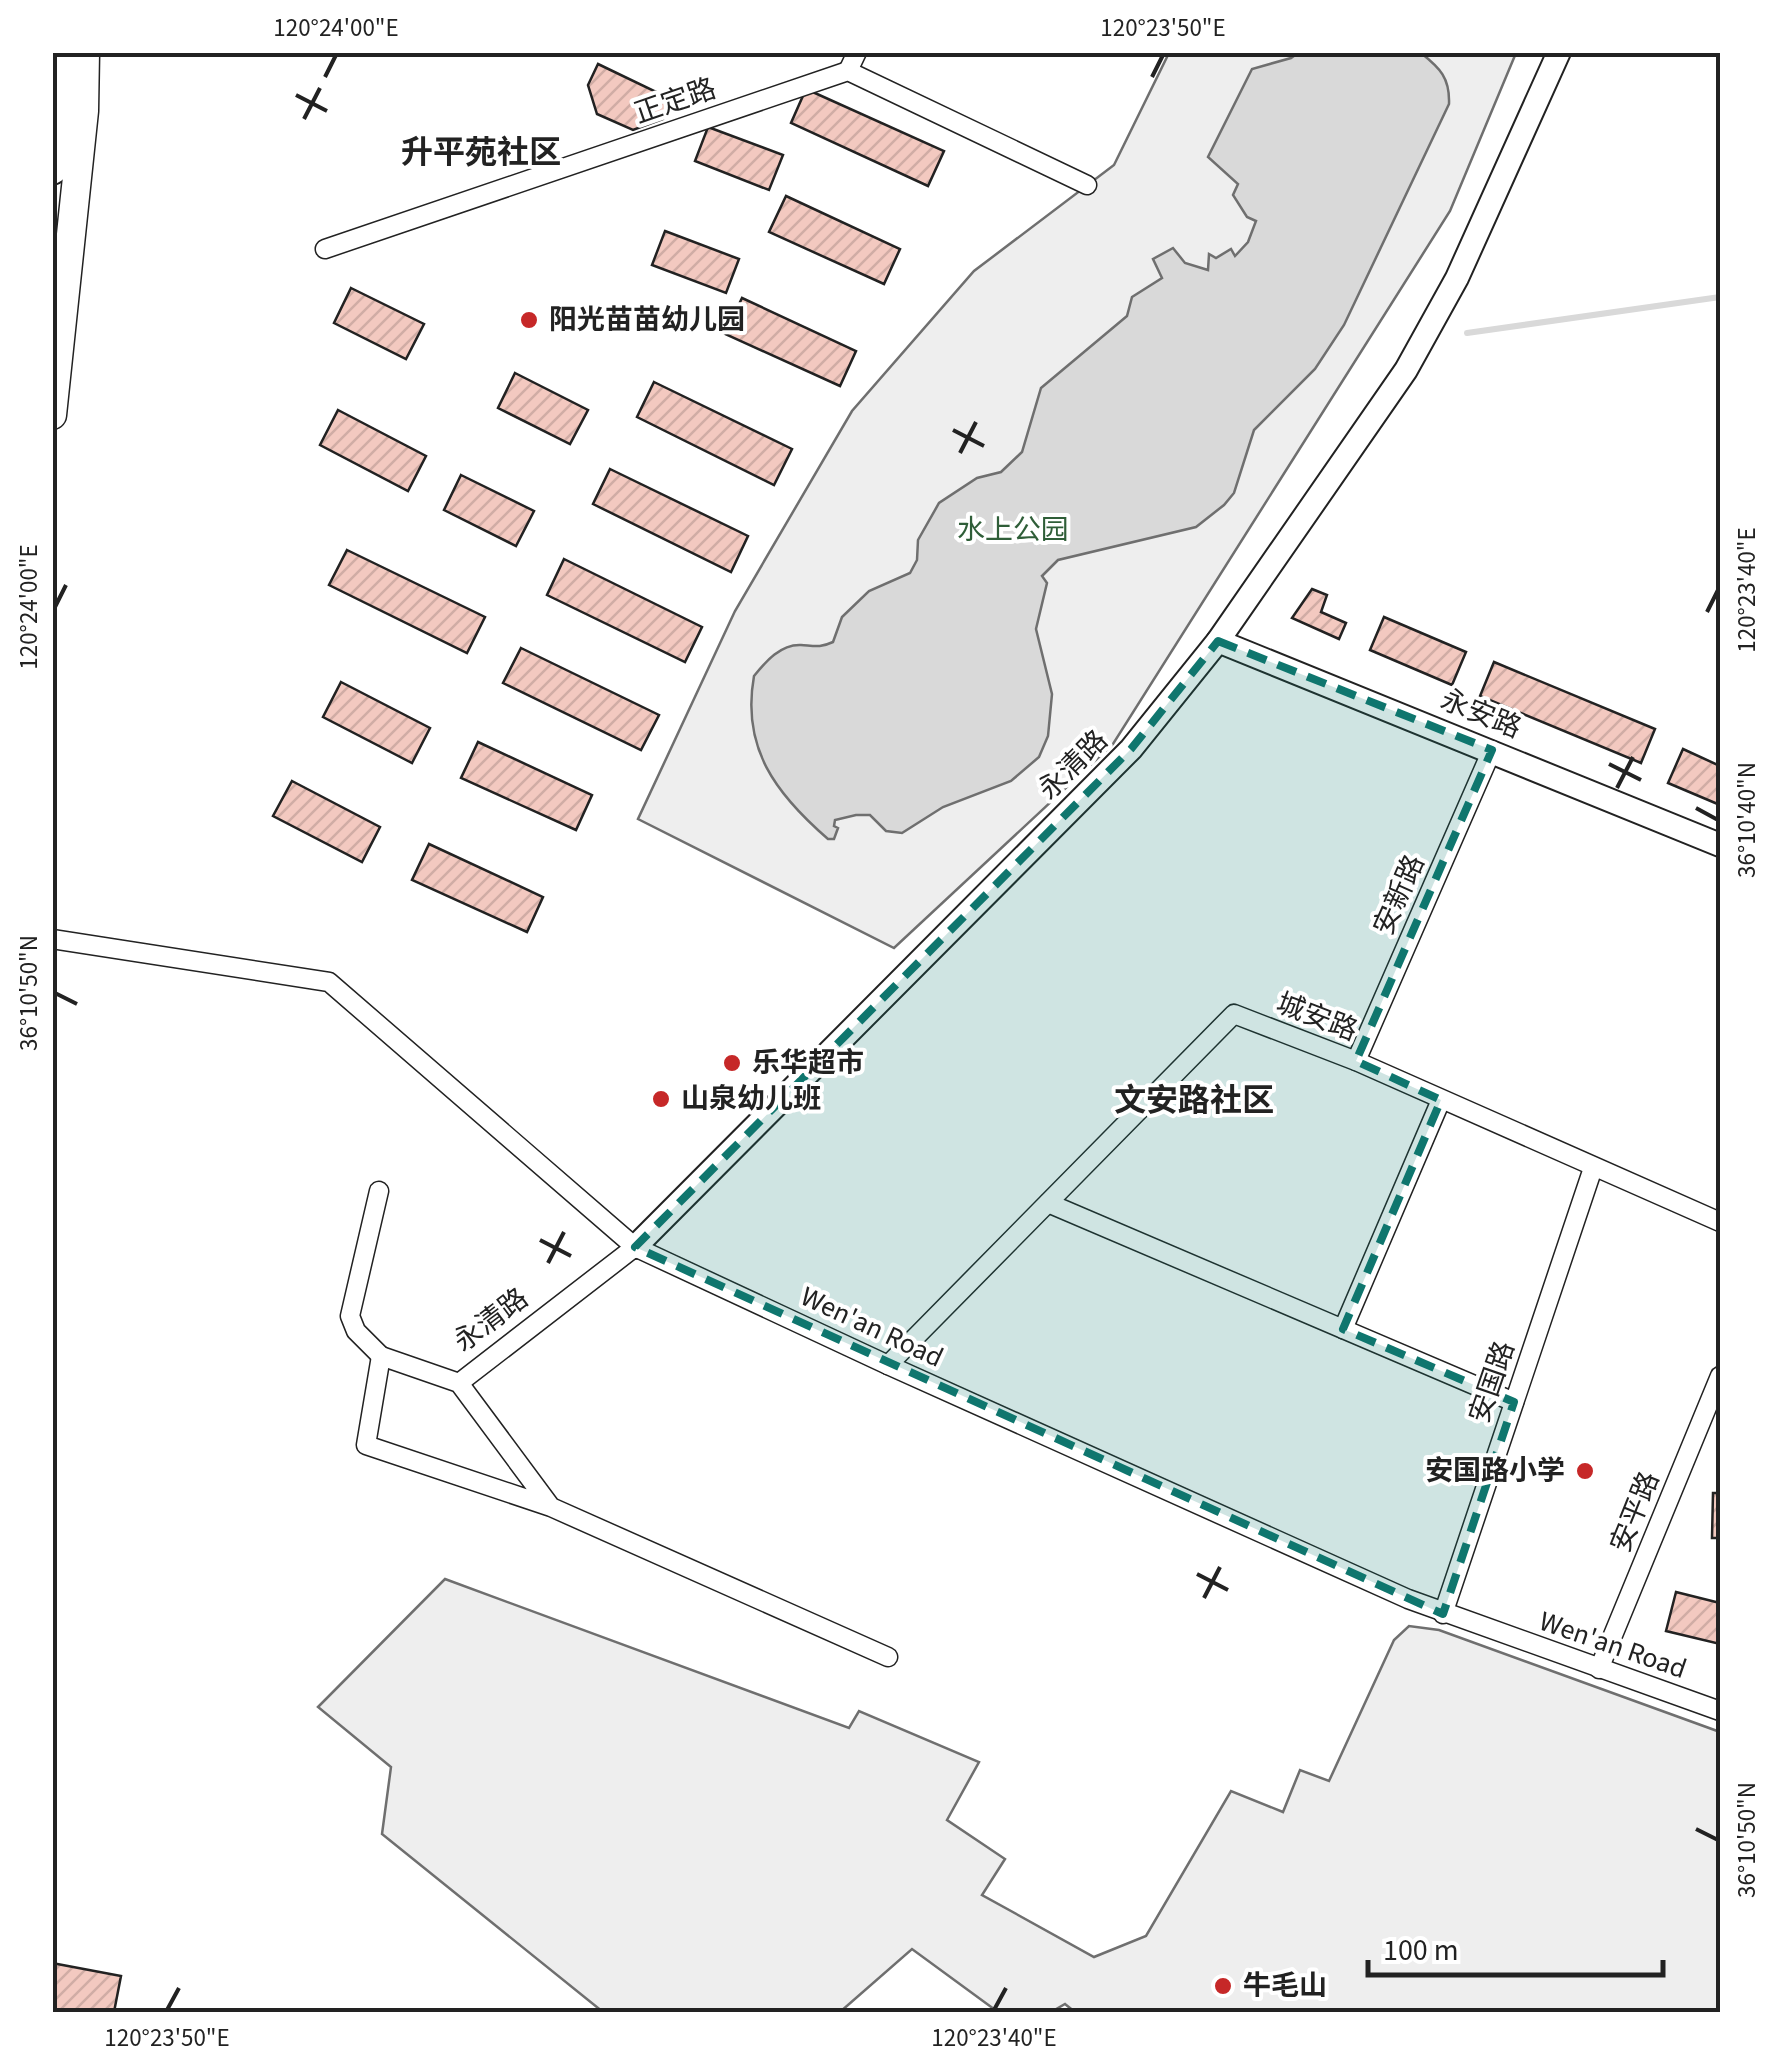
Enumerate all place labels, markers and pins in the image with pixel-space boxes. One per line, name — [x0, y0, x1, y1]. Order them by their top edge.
place label: 阳光苗苗幼儿园 — [549, 300, 745, 340]
marker: 阳光苗苗幼儿园 — [518, 309, 540, 331]
place label: 乐华超市 — [752, 1043, 864, 1083]
marker: 乐华超市 — [721, 1052, 743, 1074]
place label: 山泉幼儿班 — [681, 1079, 821, 1119]
marker: 山泉幼儿班 — [650, 1088, 672, 1110]
place label: 安国路小学 — [1425, 1451, 1565, 1491]
marker: 安国路小学 — [1574, 1460, 1596, 1482]
place label: 牛毛山 — [1243, 1966, 1327, 2006]
marker: 牛毛山 — [1212, 1975, 1234, 1997]

